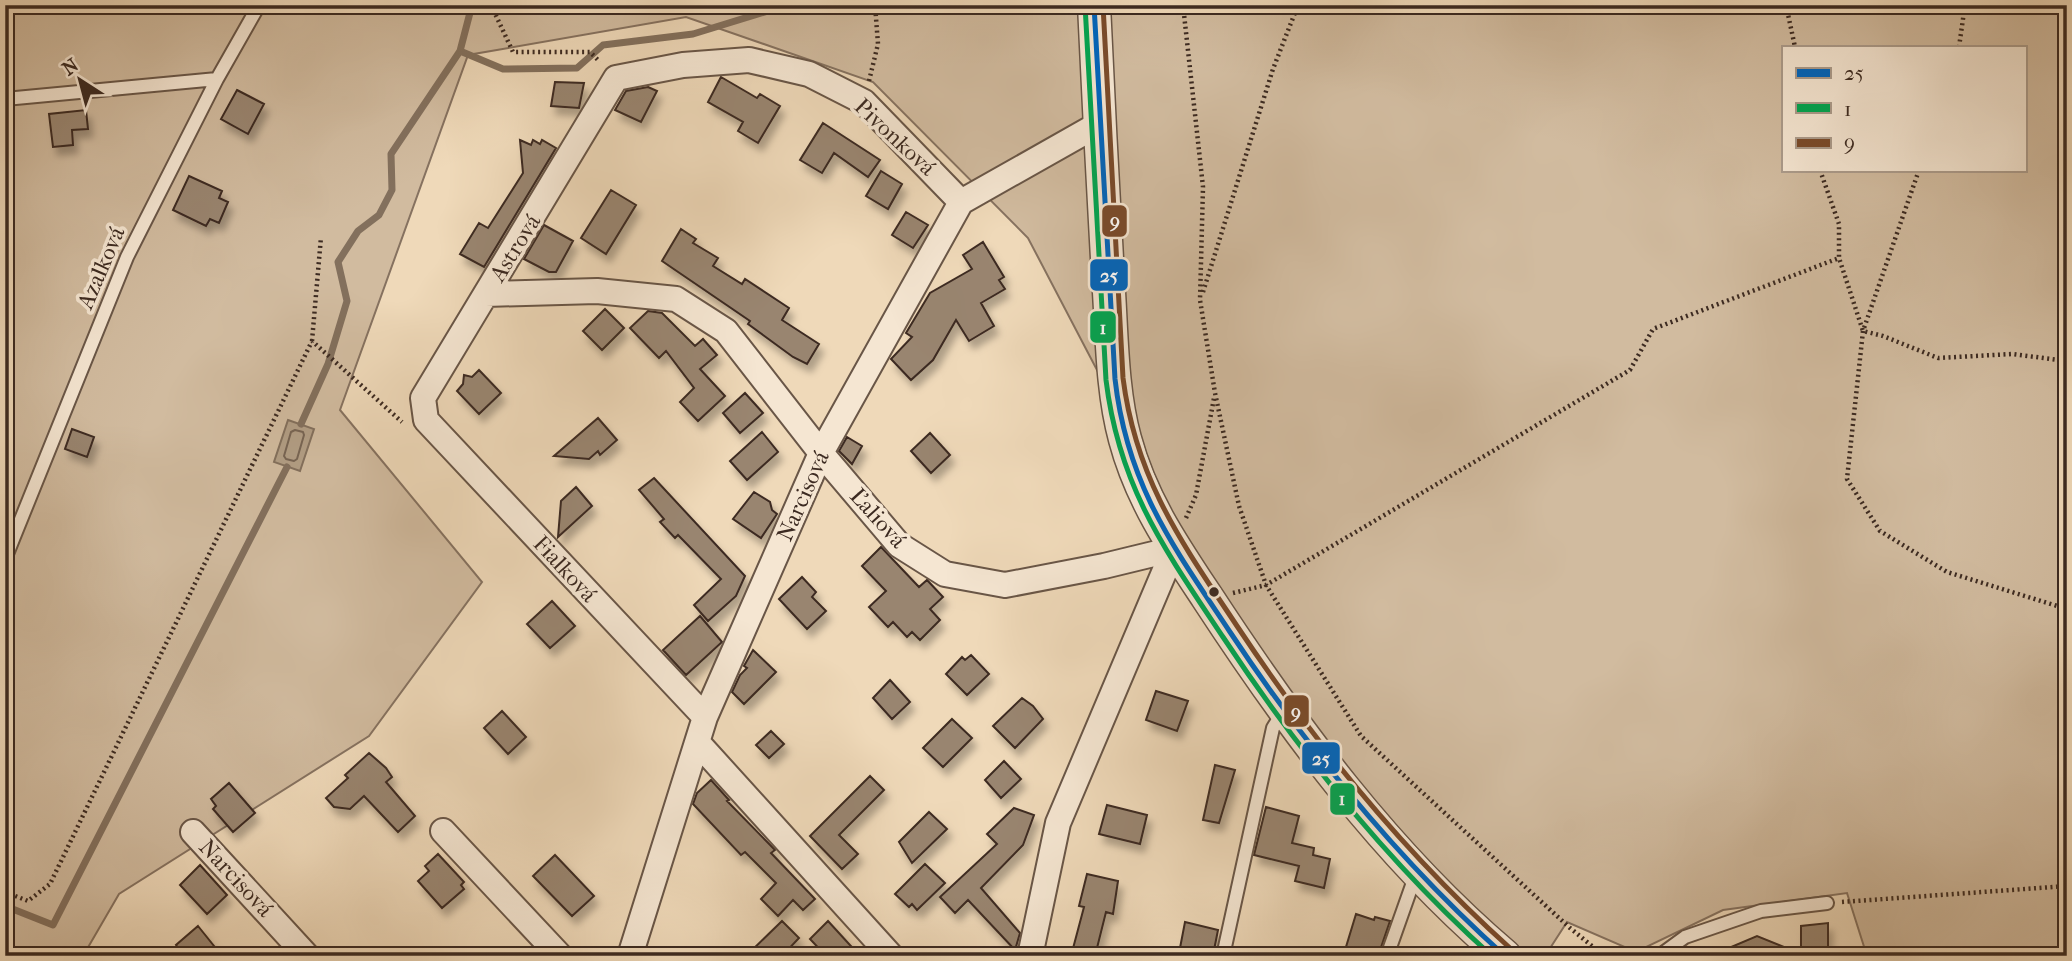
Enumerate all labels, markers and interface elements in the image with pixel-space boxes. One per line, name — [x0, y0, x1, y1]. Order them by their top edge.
north arrow — [46, 46, 116, 116]
legend — [1782, 46, 2026, 172]
text: N — [58, 54, 83, 80]
text: 25 — [1844, 61, 1864, 85]
street label: Pivonková — [849, 93, 941, 181]
text: 1 — [1844, 97, 1852, 121]
text: 9 — [1844, 131, 1855, 155]
line badge: 9 — [1101, 204, 1128, 238]
street label: Astrová — [483, 209, 546, 288]
text: 9 — [1109, 210, 1120, 232]
street label: Azalková — [71, 222, 131, 314]
line badge: 25 — [1089, 258, 1129, 292]
text: 25 — [1100, 265, 1118, 287]
line badge: 1 — [1089, 310, 1117, 344]
text: 1 — [1100, 317, 1106, 339]
street label: Narcisová — [771, 446, 835, 545]
street label: Ľaliová — [844, 483, 912, 554]
street label: Fialková — [528, 530, 603, 608]
unlabelled marker — [1207, 585, 1221, 599]
line badge: 9 — [1283, 694, 1310, 728]
text: 9 — [1290, 701, 1301, 723]
line badge: 25 — [1301, 741, 1341, 775]
text: 25 — [1312, 748, 1330, 770]
line badge: 1 — [1329, 782, 1356, 816]
text: 1 — [1339, 788, 1345, 810]
street label: Narcisová — [193, 834, 279, 923]

